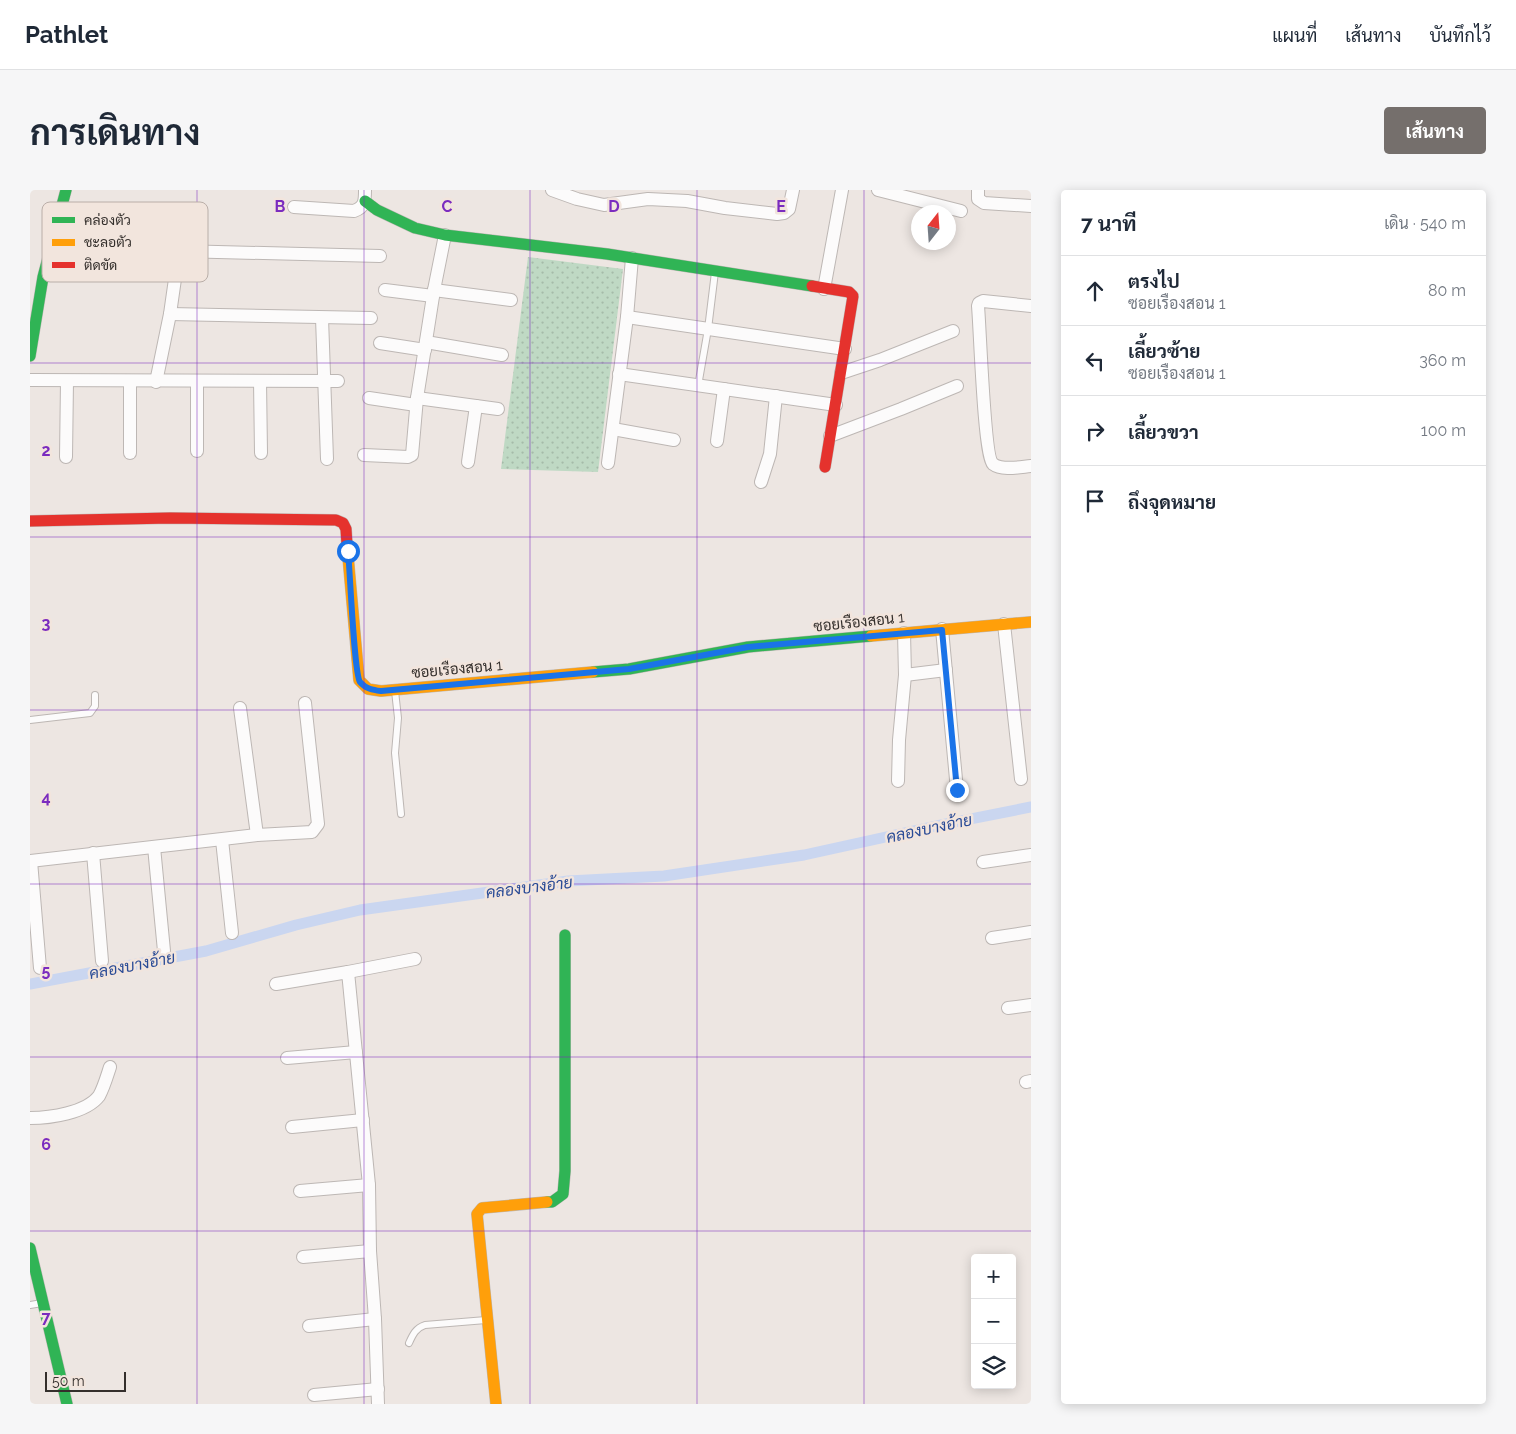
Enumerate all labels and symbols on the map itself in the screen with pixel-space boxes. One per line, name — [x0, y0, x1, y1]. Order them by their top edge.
text: B — [275, 197, 286, 216]
text: C — [442, 197, 453, 216]
text: D — [608, 197, 620, 216]
text: E — [776, 197, 786, 216]
legend — [42, 202, 208, 282]
north arrow — [911, 205, 956, 250]
text: คล่องตัว — [84, 212, 131, 228]
text: ชะลอตัว — [84, 234, 132, 250]
text: ติดขัด — [84, 257, 117, 273]
text: 2 — [41, 441, 51, 460]
route start — [337, 540, 360, 563]
street label: ซอยเรืองสอน 1 — [812, 607, 906, 636]
text: 3 — [42, 614, 51, 633]
street label: ซอยเรืองสอน 1 — [411, 655, 504, 682]
route end — [946, 779, 969, 802]
text: 4 — [41, 788, 51, 807]
water label: คลองบางอ้าย — [884, 808, 974, 847]
water label: คลองบางอ้าย — [484, 871, 574, 902]
water label: คลองบางอ้าย — [87, 946, 177, 983]
text: 5 — [42, 961, 51, 980]
text: 6 — [41, 1135, 51, 1154]
text: 7 — [42, 1308, 51, 1327]
scale bar — [45, 1369, 126, 1392]

